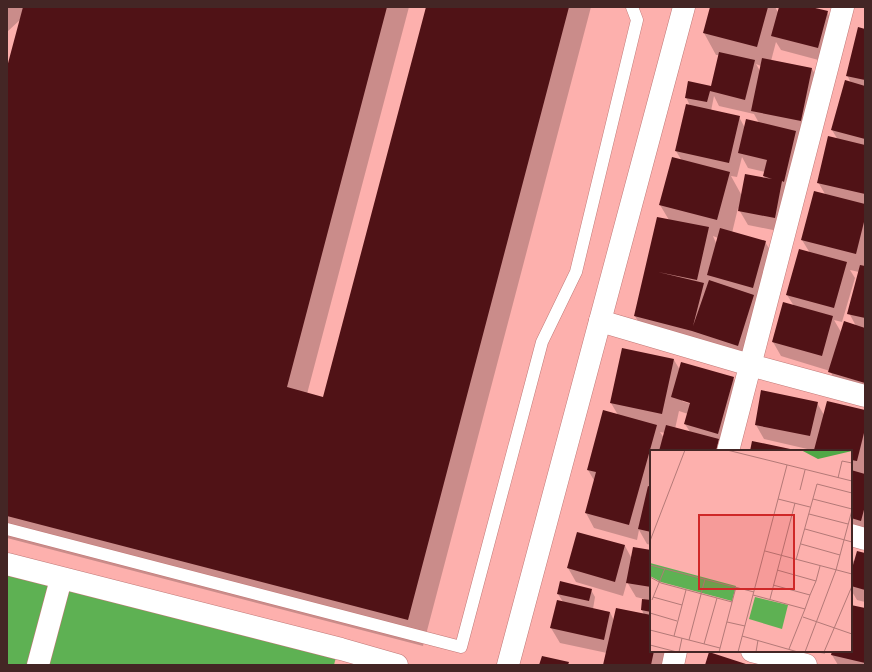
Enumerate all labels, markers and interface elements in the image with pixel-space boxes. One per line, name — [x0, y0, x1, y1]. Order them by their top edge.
inset map — [650, 450, 852, 652]

